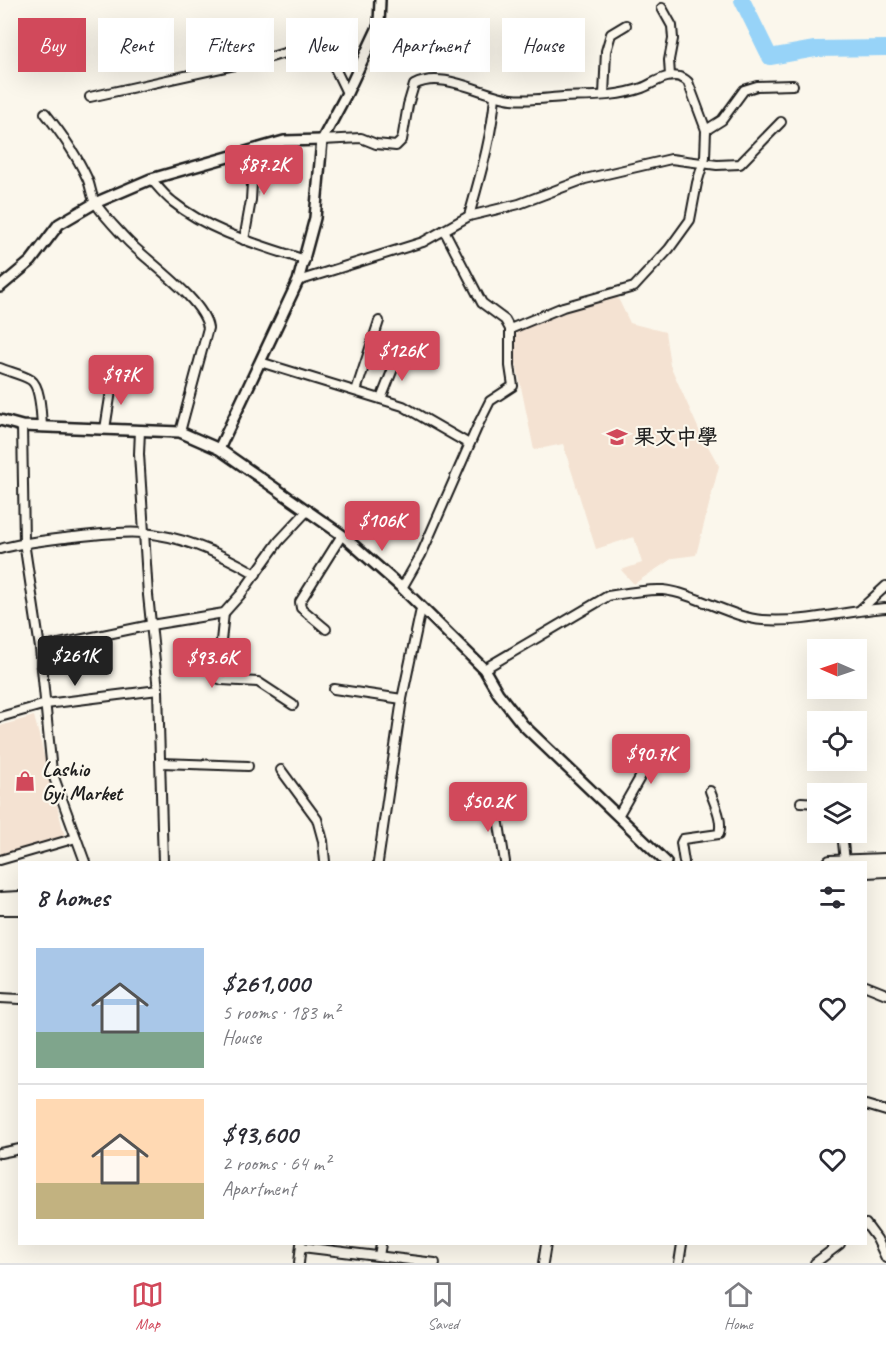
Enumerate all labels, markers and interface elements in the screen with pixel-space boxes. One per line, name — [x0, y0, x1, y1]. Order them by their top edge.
chip: Buy — [18, 18, 86, 72]
chip: Rent — [98, 18, 174, 72]
chip: Filters — [186, 18, 274, 72]
chip: New — [286, 18, 358, 72]
chip: Apartment — [370, 18, 490, 72]
chip: House — [502, 18, 585, 72]
pin: $87.2K — [215, 145, 313, 196]
text: $87.2K — [239, 152, 289, 177]
pin: $126K — [360, 331, 444, 382]
text: $126K — [379, 338, 425, 363]
pin: $97K — [85, 355, 157, 406]
text: $97K — [103, 362, 139, 387]
place label: 果文中學 — [634, 424, 718, 450]
school or university icon: 果文中學 — [605, 425, 629, 449]
pin: $106K — [340, 501, 424, 552]
text: $106K — [359, 508, 405, 533]
pin: $261K — [33, 636, 117, 687]
pin: $93.6K — [163, 638, 261, 689]
north arrow — [807, 639, 867, 699]
map controls — [807, 639, 867, 843]
text: $261K — [52, 643, 98, 668]
text: $93.6K — [187, 645, 237, 670]
button: locate — [807, 711, 867, 771]
pin: $90.7K — [602, 734, 700, 785]
text: $90.7K — [626, 741, 676, 766]
place label: Lashio Gyi Market — [42, 756, 124, 806]
shop icon: Lashio Gyi Market — [13, 769, 37, 793]
pin: $50.2K — [439, 782, 537, 833]
button: layers — [807, 783, 867, 843]
text: $50.2K — [463, 789, 513, 814]
text: 8 homes — [36, 881, 109, 914]
icon: filters — [816, 881, 849, 914]
text: $261,000 — [222, 967, 310, 1000]
icon: home — [84, 972, 156, 1044]
icon: heart — [816, 992, 849, 1025]
text: 5 rooms · 183 m² — [222, 1000, 339, 1025]
text: House — [222, 1025, 261, 1050]
text: $93,600 — [222, 1118, 298, 1151]
icon: home — [84, 1123, 156, 1195]
icon: heart — [816, 1143, 849, 1176]
text: 2 rooms · 64 m² — [222, 1151, 330, 1176]
text: Apartment — [222, 1176, 295, 1201]
tab: Map — [131, 1278, 164, 1334]
tab: Saved — [426, 1278, 459, 1334]
tab: Home — [722, 1278, 755, 1334]

